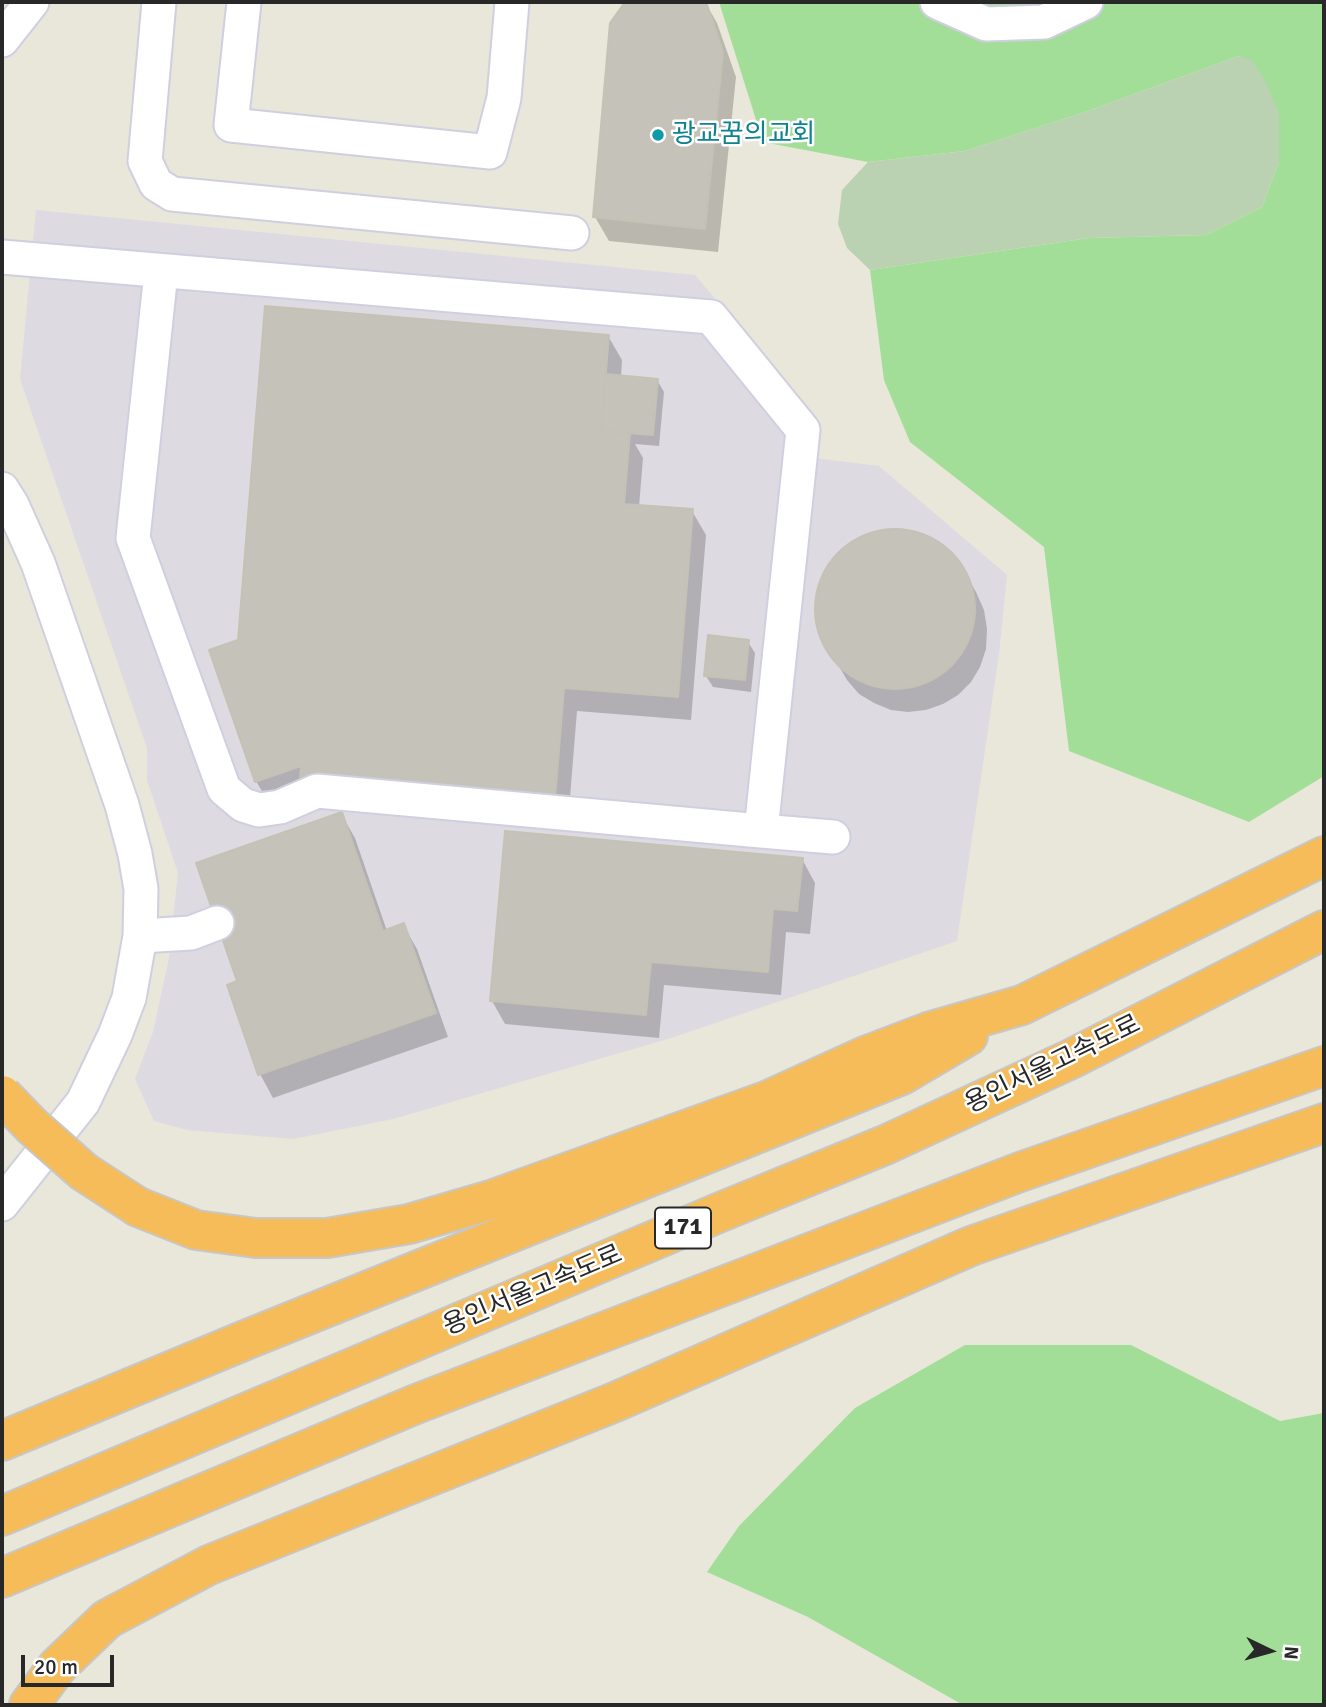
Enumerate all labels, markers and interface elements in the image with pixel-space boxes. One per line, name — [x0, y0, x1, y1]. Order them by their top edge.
place label: 광교꿈의교회 — [672, 119, 816, 151]
marker: 광교꿈의교회 — [650, 127, 666, 143]
street label: 용인서울고속도로 — [960, 1009, 1146, 1121]
road number: 171 — [655, 1208, 711, 1248]
street label: 용인서울고속도로 — [439, 1239, 627, 1343]
north arrow — [1235, 1616, 1305, 1686]
scale bar — [24, 1640, 117, 1684]
text: N — [1278, 1645, 1303, 1660]
text: 20 m — [34, 1654, 78, 1680]

